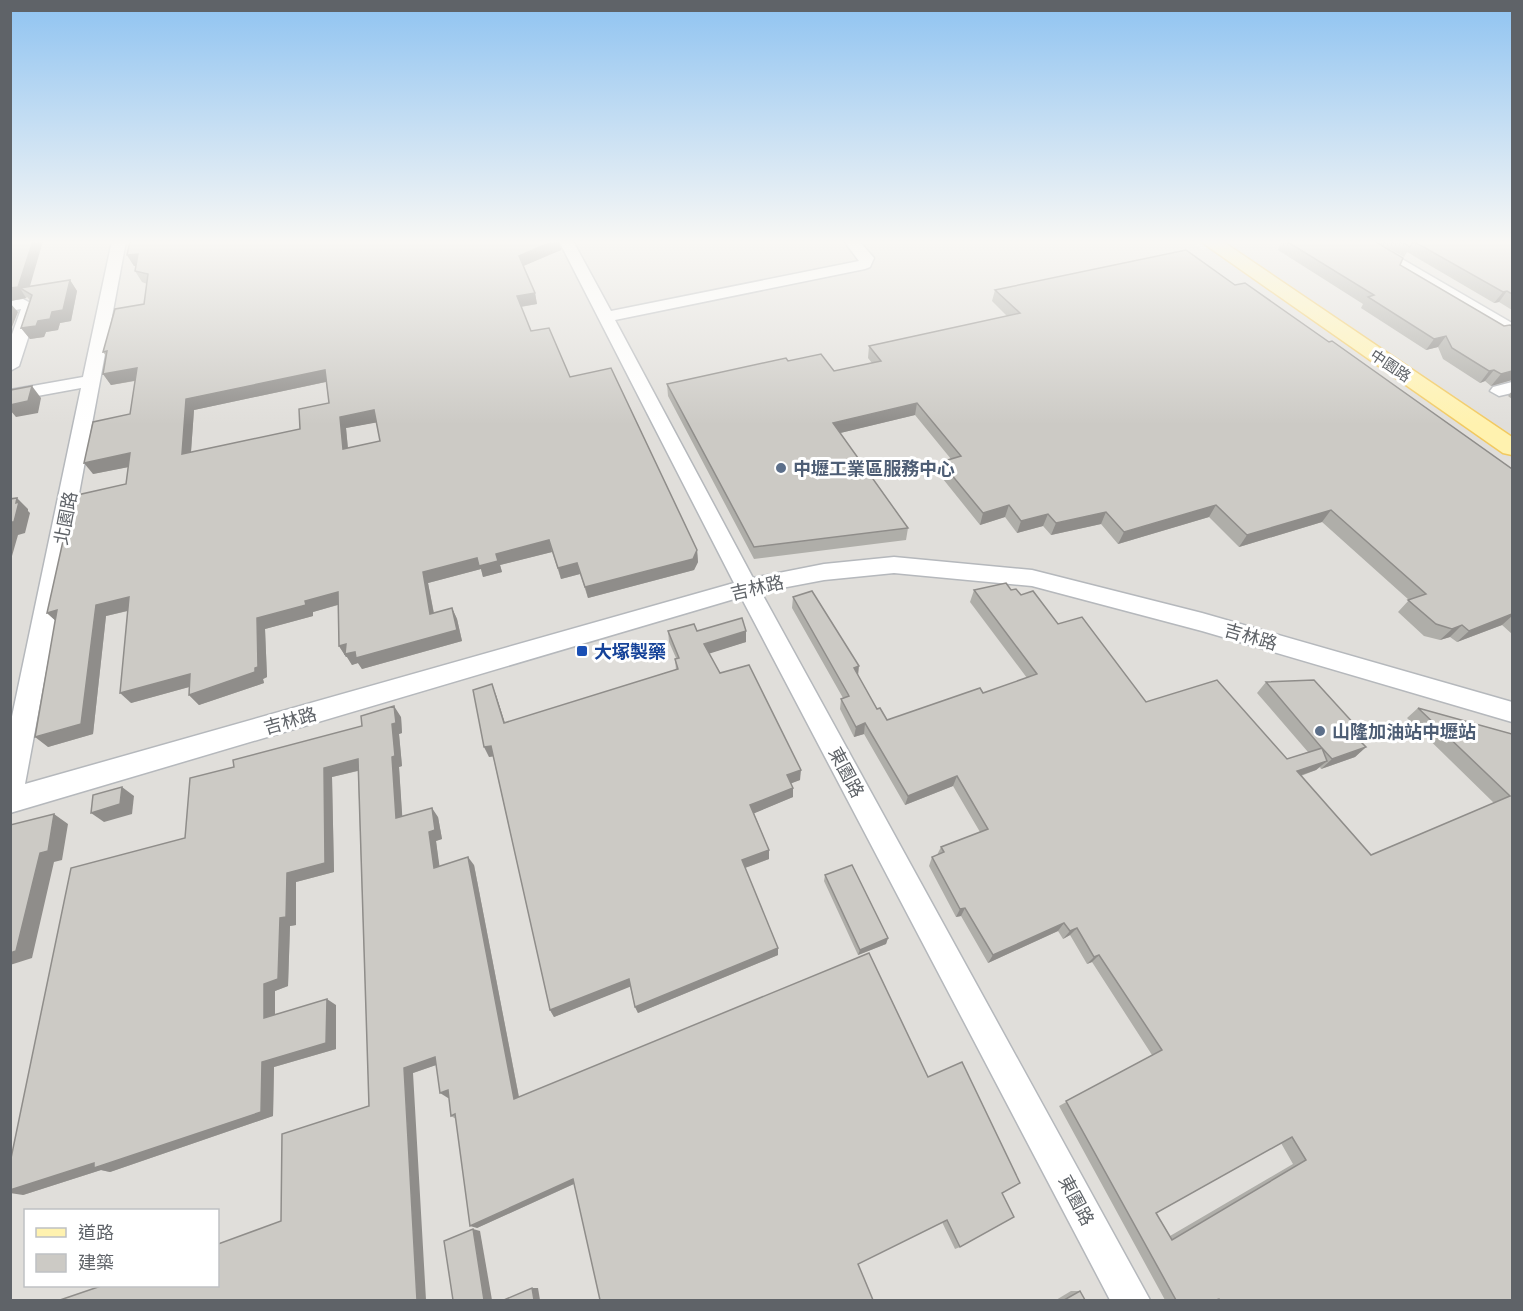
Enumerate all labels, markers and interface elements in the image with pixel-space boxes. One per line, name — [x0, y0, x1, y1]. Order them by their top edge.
street label: 中園路 — [1367, 344, 1415, 386]
place label: 中壢工業區服務中心 — [793, 456, 955, 480]
marker: 中壢工業區服務中心 — [774, 461, 788, 475]
street label: 北園路 — [48, 489, 82, 547]
street label: 吉林路 — [728, 569, 786, 605]
street label: 吉林路 — [1222, 617, 1280, 655]
place label: 大塚製藥 — [594, 639, 666, 663]
marker: 大塚製藥 — [575, 644, 589, 658]
street label: 吉林路 — [261, 701, 319, 739]
place label: 山隆加油站中壢站 — [1332, 719, 1476, 743]
marker: 山隆加油站中壢站 — [1313, 724, 1327, 738]
street label: 東園路 — [824, 743, 870, 801]
street label: 東園路 — [1054, 1171, 1100, 1229]
legend — [24, 1209, 219, 1287]
text: 道路 — [78, 1220, 114, 1244]
text: 建築 — [78, 1250, 114, 1274]

